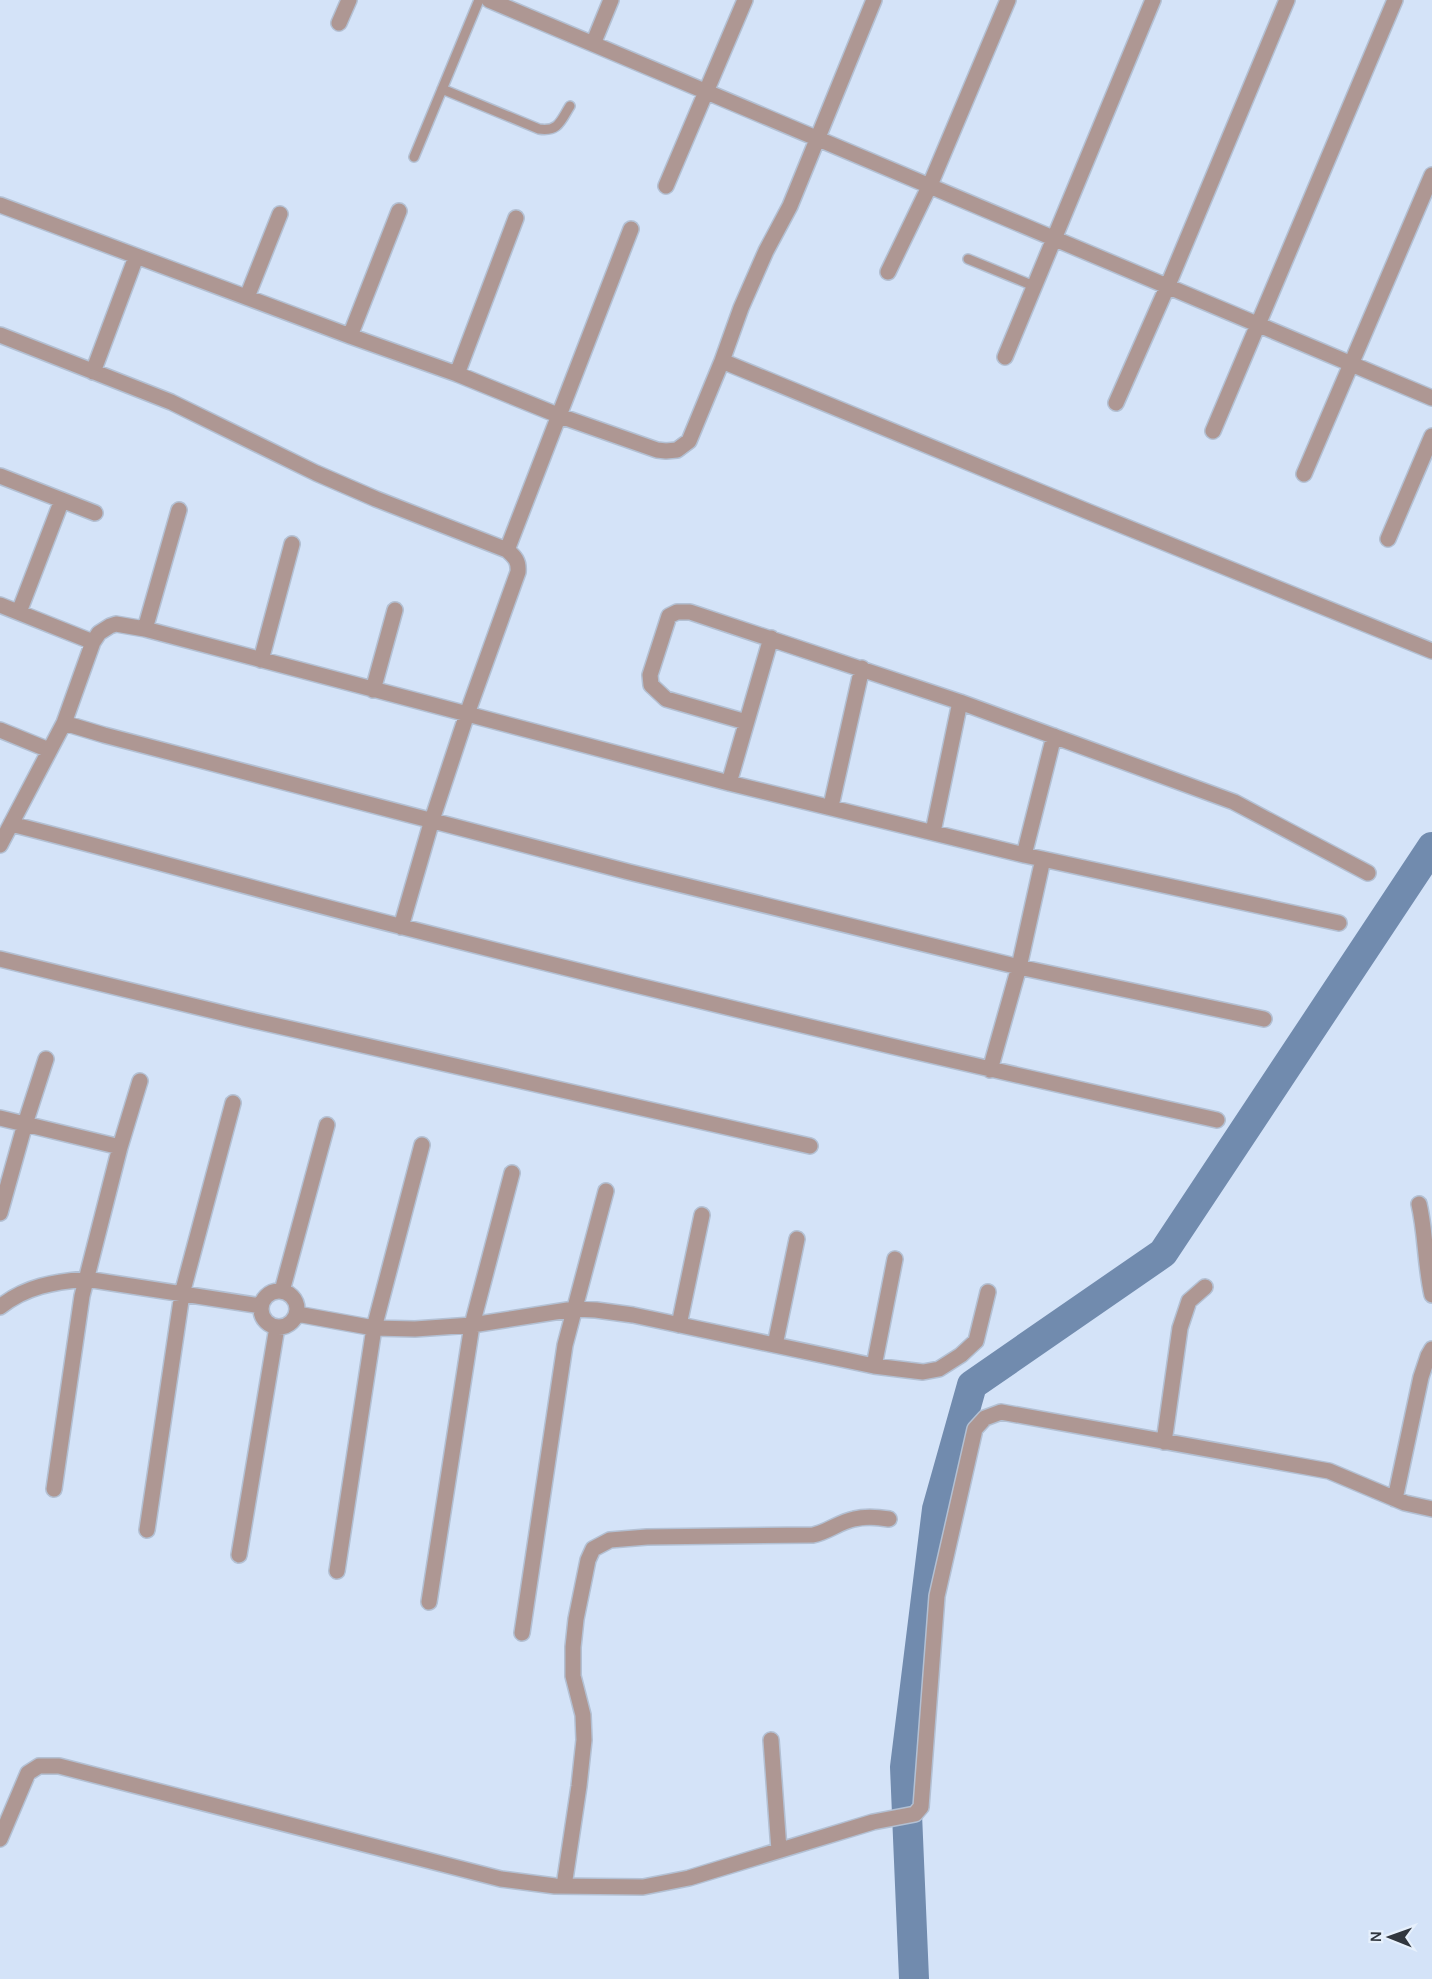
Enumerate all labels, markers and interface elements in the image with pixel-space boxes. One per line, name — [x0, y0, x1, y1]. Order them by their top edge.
north arrow — [1360, 1907, 1420, 1967]
text: N — [1366, 1931, 1385, 1943]

